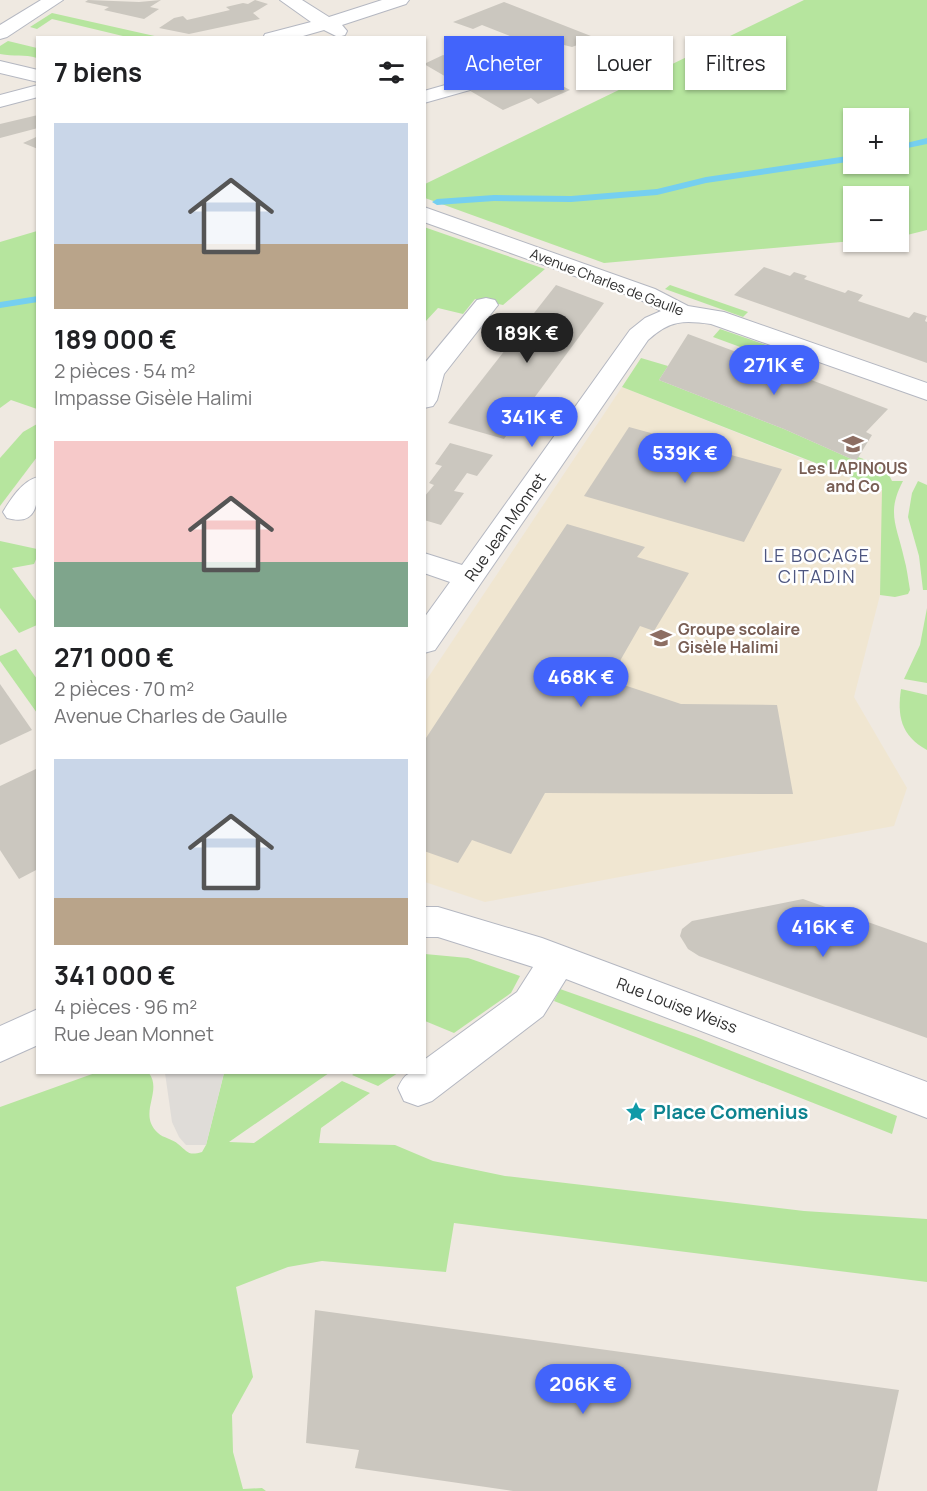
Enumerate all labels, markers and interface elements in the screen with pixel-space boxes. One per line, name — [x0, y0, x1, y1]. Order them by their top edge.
chip: Acheter — [444, 36, 564, 90]
chip: Louer — [576, 36, 673, 90]
chip: Filtres — [685, 36, 786, 90]
text: 7 biens — [54, 54, 142, 90]
icon: filters — [375, 56, 408, 89]
map controls — [843, 108, 909, 252]
button: + — [843, 108, 909, 174]
icon: home — [177, 162, 285, 270]
button: − — [843, 186, 909, 252]
street label: Avenue Charles de Gaulle — [527, 243, 687, 320]
pin: 189K € — [478, 313, 576, 364]
text: 189K € — [495, 319, 559, 346]
text: 189 000 € — [54, 321, 177, 357]
pin: 271K € — [725, 345, 823, 396]
text: 271K € — [743, 351, 805, 378]
text: 2 pièces · 54 m² — [54, 357, 195, 384]
text: Impasse Gisèle Halimi — [54, 384, 252, 411]
pin: 341K € — [483, 397, 581, 448]
text: 341K € — [501, 403, 563, 430]
school or university icon: Les LAPINOUS and Co — [841, 432, 865, 456]
pin: 539K € — [636, 433, 734, 484]
text: 539K € — [652, 439, 718, 466]
place label: Les LAPINOUS and Co — [798, 457, 908, 497]
street label: Rue Jean Monnet — [459, 468, 551, 586]
icon: home — [177, 480, 285, 588]
district label: LE BOCAGE CITADIN — [763, 543, 871, 588]
place label: Groupe scolaire Gisèle Halimi — [678, 618, 800, 658]
school or university icon: Groupe scolaire Gisèle Halimi — [649, 626, 673, 650]
text: 271 000 € — [54, 639, 174, 675]
pin: 468K € — [532, 657, 630, 708]
text: 468K € — [547, 663, 615, 690]
text: 2 pièces · 70 m² — [54, 675, 194, 702]
text: Avenue Charles de Gaulle — [54, 702, 288, 729]
icon: home — [177, 798, 285, 906]
pin: 416K € — [774, 907, 872, 958]
text: 416K € — [791, 913, 855, 940]
text: 341 000 € — [54, 957, 176, 993]
street label: Rue Louise Weiss — [613, 972, 741, 1038]
text: 4 pièces · 96 m² — [54, 993, 197, 1020]
text: Rue Jean Monnet — [54, 1020, 214, 1047]
place label: Place Comenius — [653, 1098, 808, 1125]
place icon: Place Comenius — [624, 1100, 648, 1124]
pin: 206K € — [534, 1364, 632, 1415]
text: 206K € — [549, 1370, 617, 1397]

